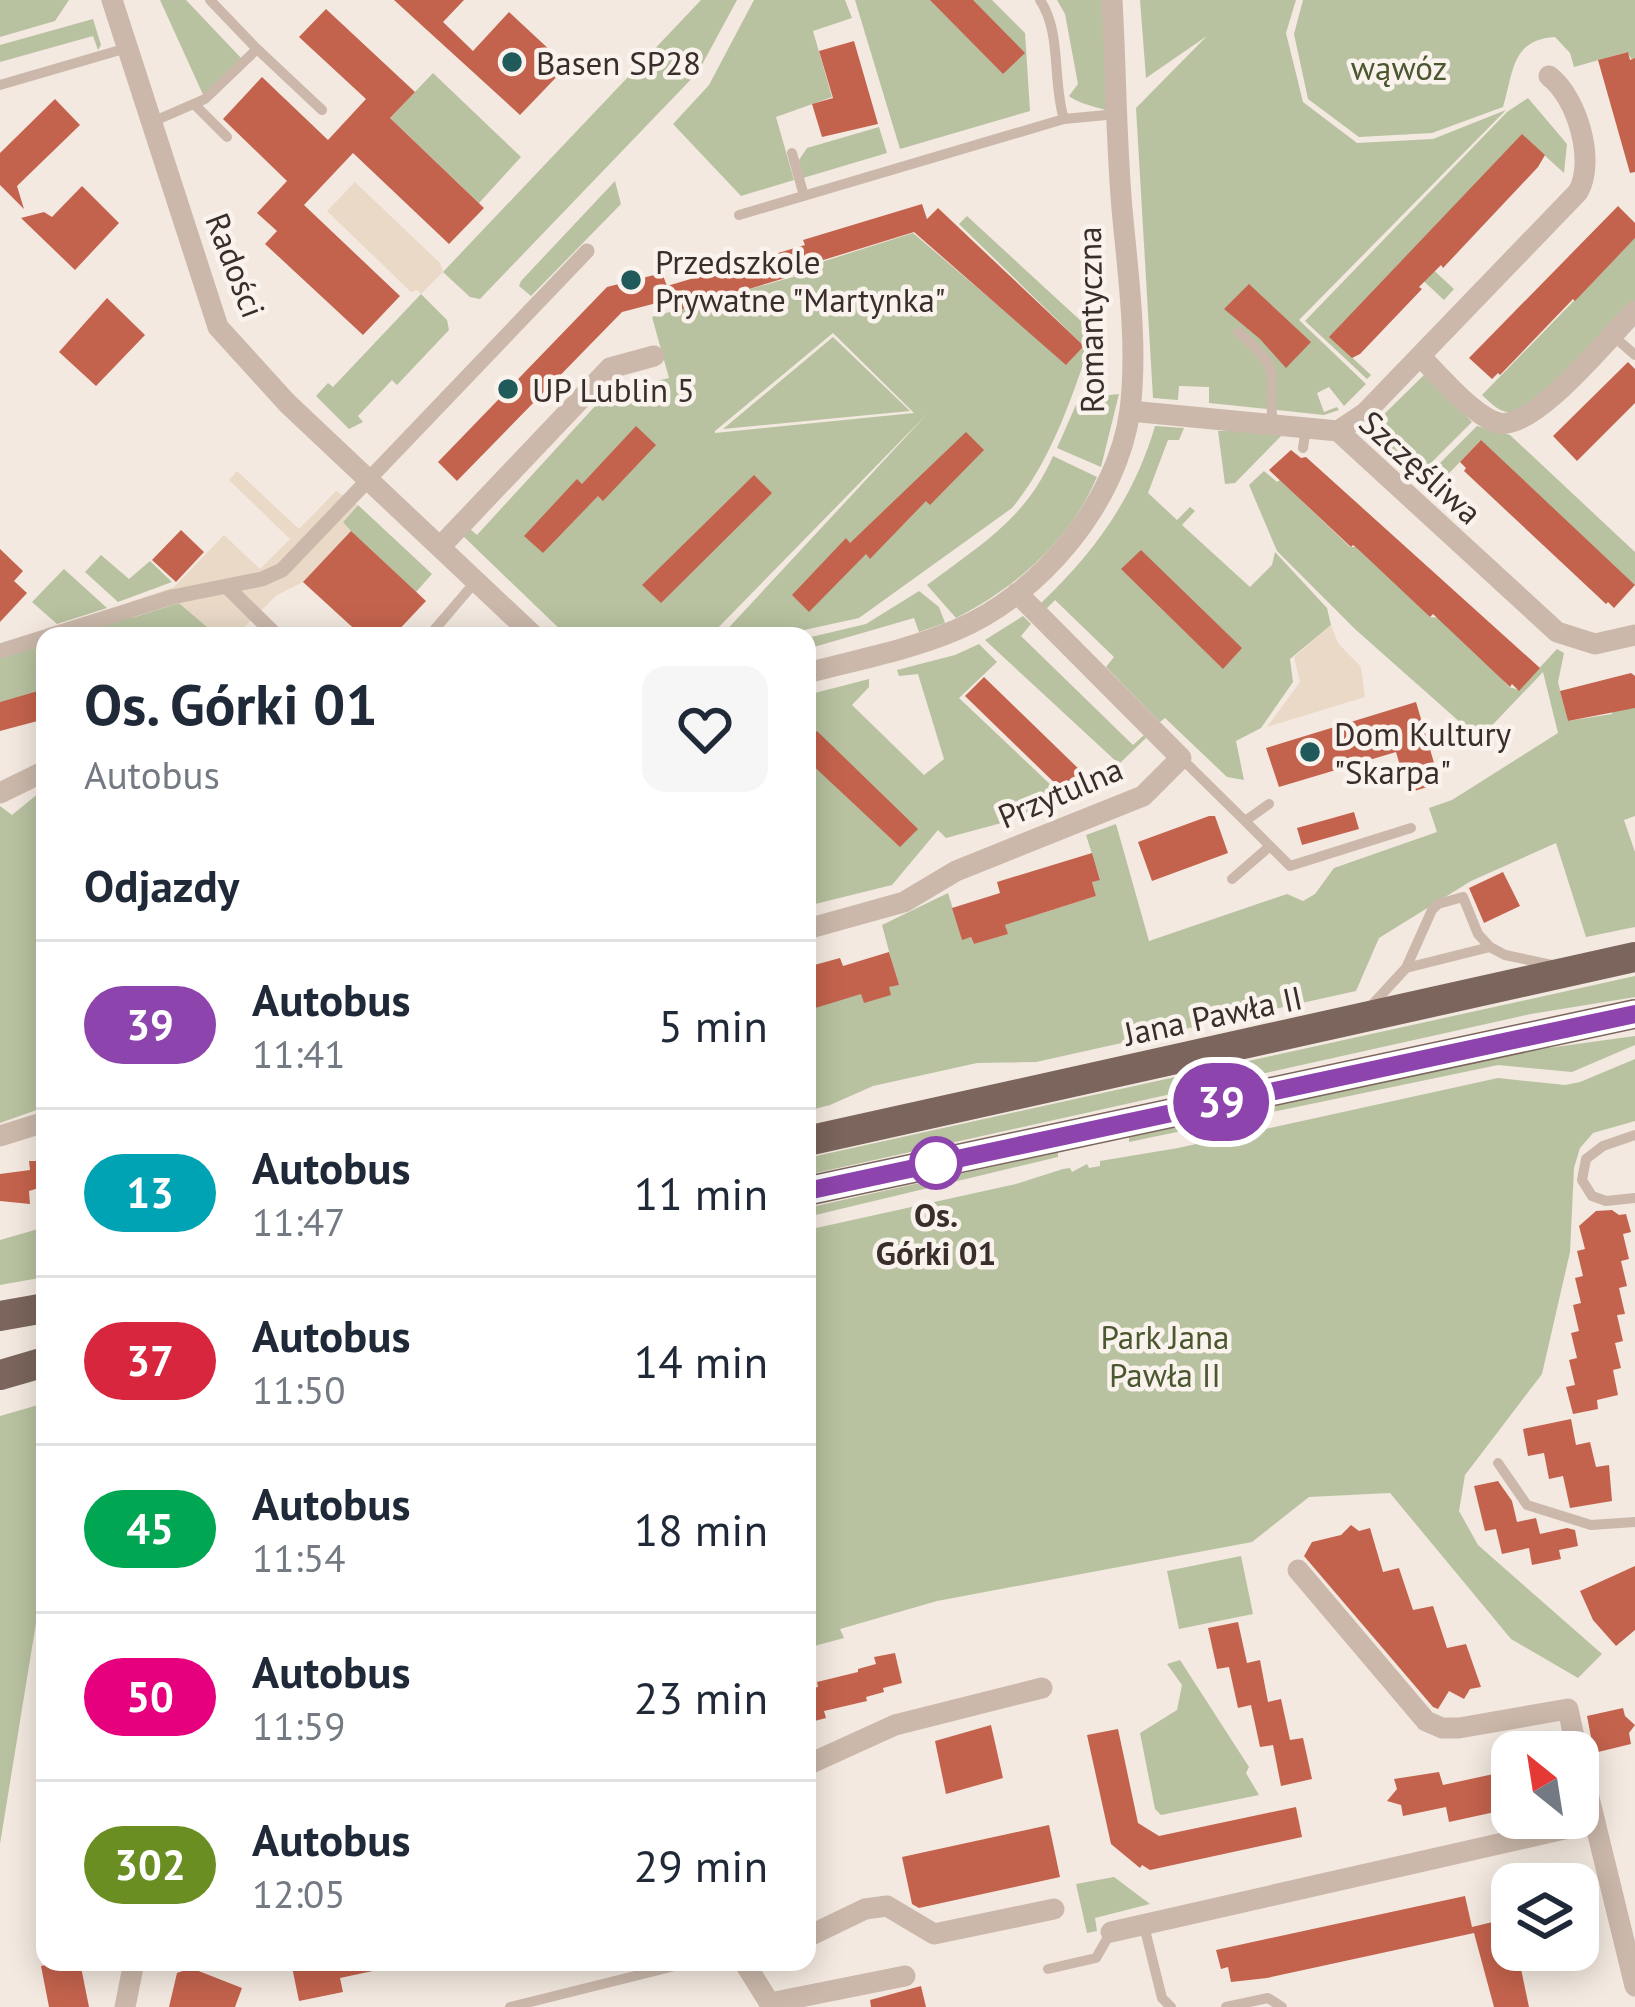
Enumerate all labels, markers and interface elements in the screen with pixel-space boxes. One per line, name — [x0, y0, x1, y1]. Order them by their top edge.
place label: Basen SP28 — [536, 41, 701, 84]
park label: wąwóz — [1351, 46, 1447, 89]
marker: Basen SP28 — [499, 49, 525, 75]
street label: Radości — [196, 207, 276, 323]
street label: Romantyczna — [1067, 226, 1113, 414]
place label: Przedszkole Prywatne "Martynka" — [655, 240, 946, 321]
marker: Przedszkole Prywatne "Martynka" — [618, 267, 644, 293]
place label: UP Lublin 5 — [532, 368, 695, 411]
marker: UP Lublin 5 — [495, 376, 521, 402]
street label: Szczęśliwa — [1351, 401, 1491, 533]
button: heart — [642, 666, 768, 792]
text: Os. Górki 01 — [84, 667, 378, 741]
place label: Dom Kultury "Skarpa" — [1334, 712, 1512, 793]
marker: Dom Kultury "Skarpa" — [1297, 739, 1323, 765]
street label: Przytulna — [991, 747, 1129, 837]
text: Autobus — [84, 749, 220, 800]
text: Odjazdy — [84, 856, 239, 914]
text: Autobus — [252, 970, 410, 1028]
street label: Jana Pawła II — [1118, 975, 1306, 1055]
text: 5 min — [658, 996, 768, 1054]
text: 39 — [126, 997, 174, 1052]
text: 11:41 — [252, 1028, 346, 1079]
line badge: 39 — [1167, 1063, 1275, 1141]
text: 39 — [1197, 1074, 1245, 1129]
text: Autobus — [252, 1138, 410, 1196]
marker: Os. Górki 01 — [911, 1138, 961, 1188]
text: 11 min — [634, 1164, 768, 1222]
text: 13 — [126, 1165, 174, 1220]
place label: Os. Górki 01 — [876, 1193, 996, 1274]
text: 11:47 — [252, 1196, 346, 1247]
text: Autobus — [252, 1306, 410, 1364]
park label: Park Jana Pawła II — [1101, 1315, 1229, 1396]
text: 14 min — [634, 1332, 768, 1390]
text: 37 — [126, 1333, 174, 1388]
text: 11:50 — [252, 1364, 346, 1415]
text: Autobus — [252, 1474, 410, 1532]
text: 18 min — [634, 1500, 768, 1558]
text: 45 — [126, 1501, 174, 1556]
text: 11:54 — [252, 1532, 346, 1583]
text: Autobus — [252, 1642, 410, 1700]
text: 23 min — [634, 1668, 768, 1726]
text: 50 — [126, 1669, 174, 1724]
text: 11:59 — [252, 1700, 346, 1751]
north arrow — [1491, 1731, 1599, 1839]
map controls — [1491, 1731, 1599, 1971]
text: Autobus — [252, 1810, 410, 1868]
text: 29 min — [634, 1836, 768, 1894]
text: 302 — [114, 1837, 186, 1892]
button: layers — [1491, 1863, 1599, 1971]
text: 12:05 — [252, 1868, 346, 1919]

